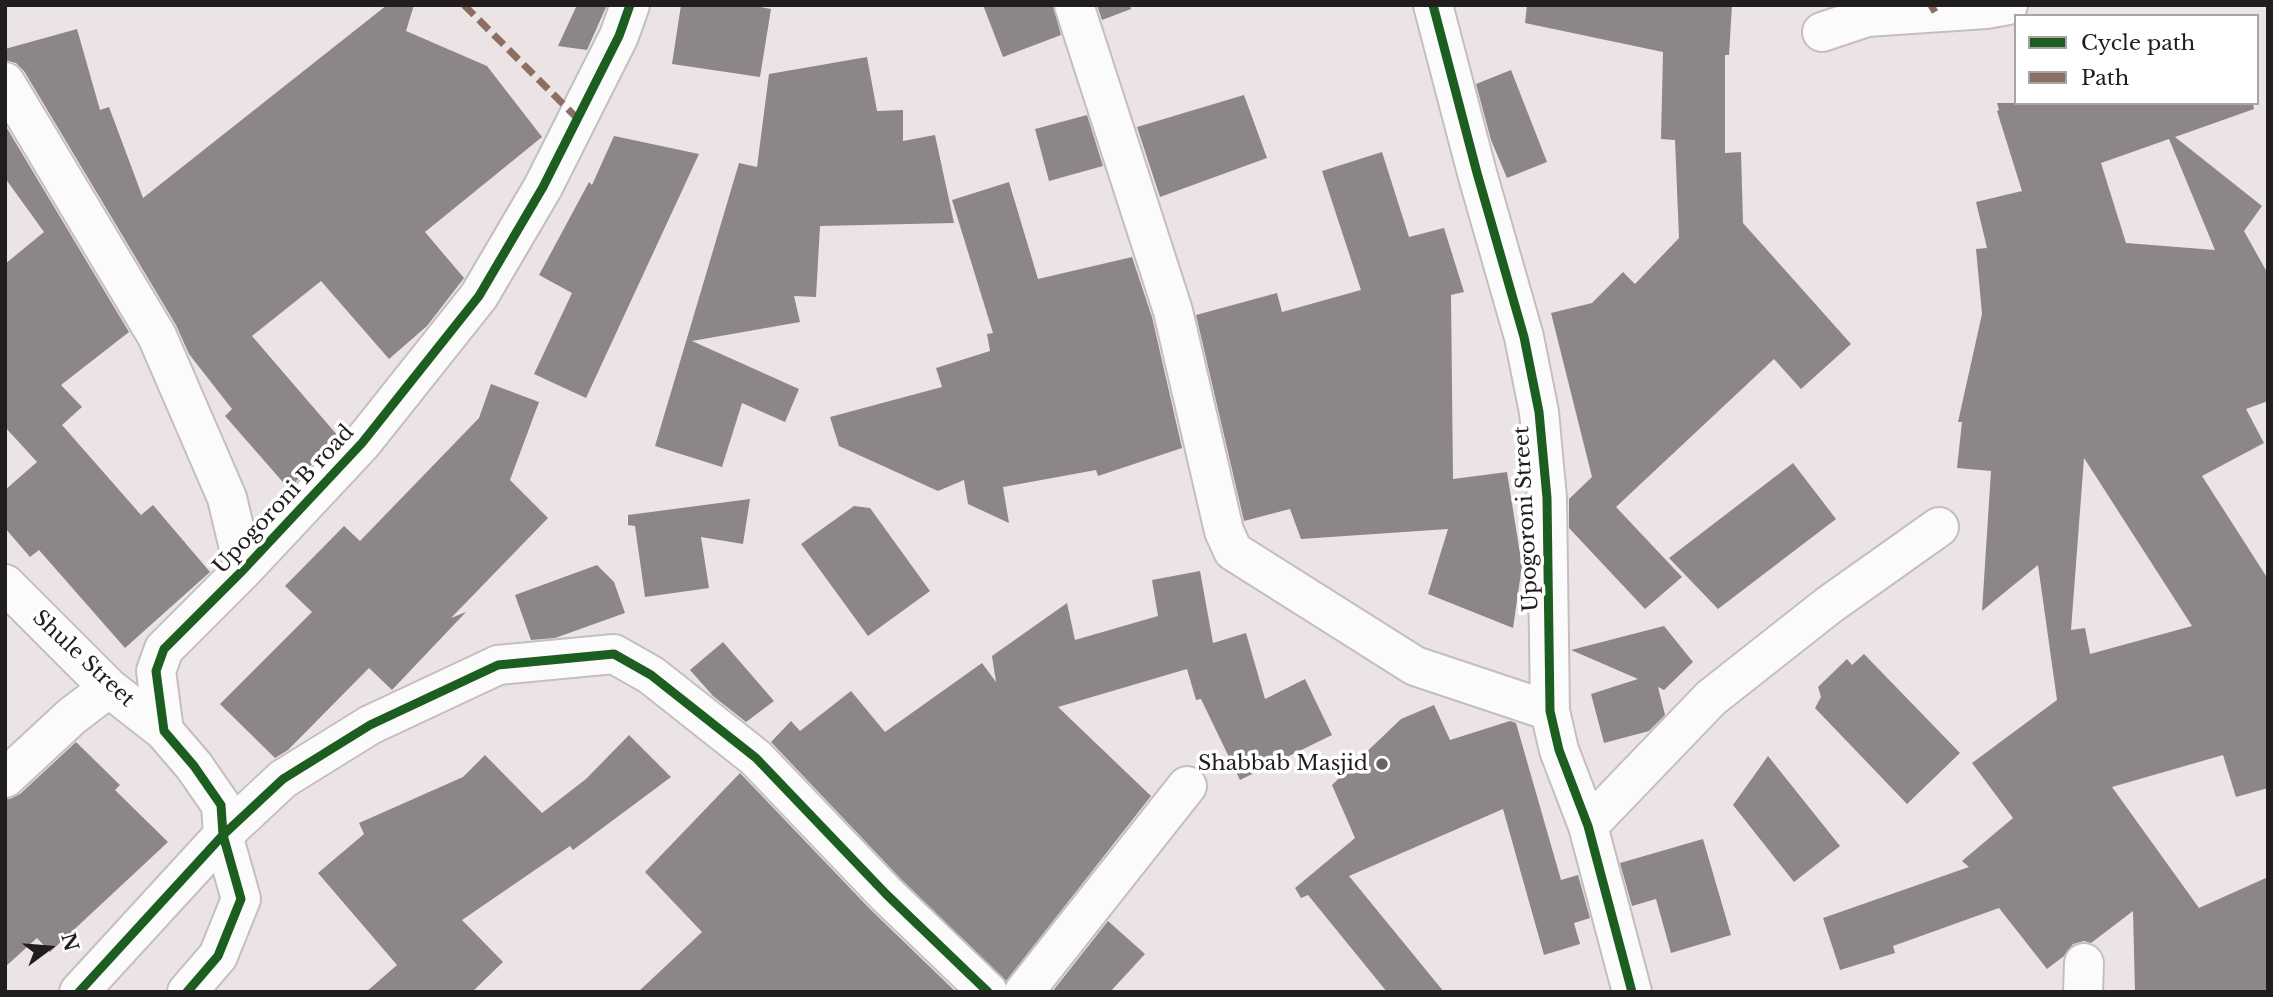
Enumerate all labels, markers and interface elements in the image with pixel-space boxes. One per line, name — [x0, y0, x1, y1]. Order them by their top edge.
legend — [2014, 14, 2259, 105]
text: Cycle path — [2081, 30, 2195, 56]
text: Path — [2081, 65, 2129, 91]
street label: Upogoroni B road — [209, 420, 359, 580]
street label: Upogoroni Street — [1510, 425, 1544, 613]
street label: Shule Street — [27, 605, 139, 713]
place label: Shabbab Masjid — [1198, 751, 1368, 777]
marker: Shabbab Masjid — [1374, 756, 1390, 772]
north arrow — [14, 913, 84, 983]
text: N — [56, 930, 83, 954]

